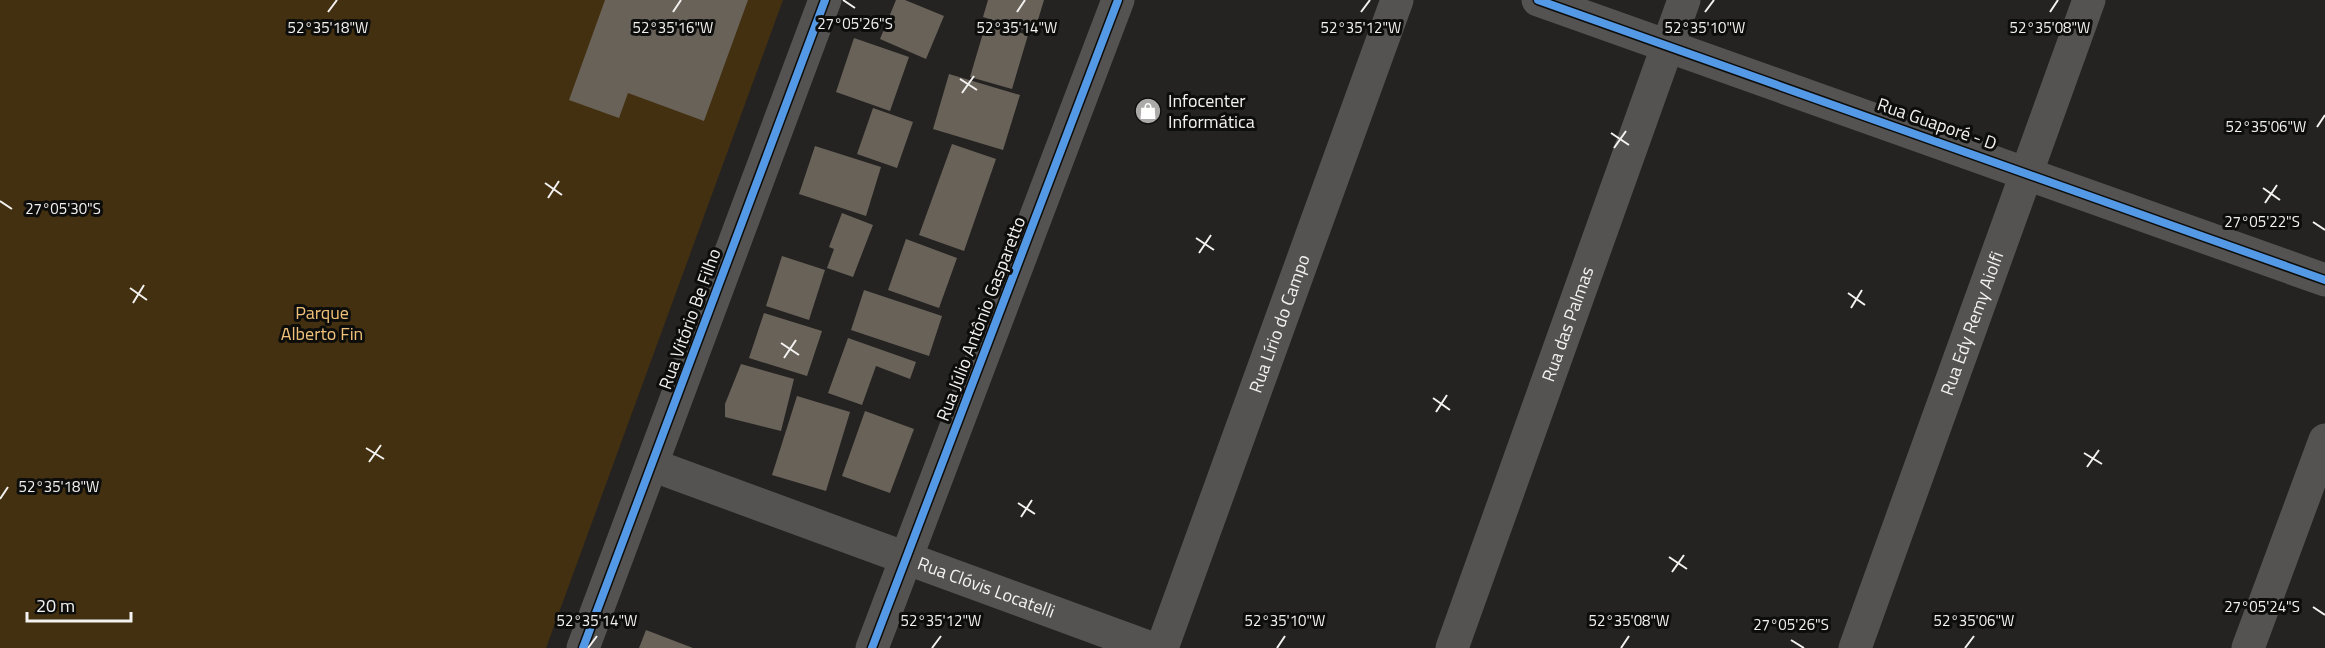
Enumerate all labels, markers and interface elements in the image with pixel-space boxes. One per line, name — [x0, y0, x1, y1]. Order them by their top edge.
text: 27°05'26"S — [817, 12, 893, 35]
text: 52°35'18"W — [288, 16, 368, 39]
text: 52°35'16"W — [633, 16, 713, 39]
text: 52°35'14"W — [977, 16, 1057, 39]
text: 52°35'12"W — [1321, 16, 1401, 39]
text: 52°35'10"W — [1665, 16, 1745, 39]
text: 52°35'08"W — [2010, 16, 2090, 39]
place label: Infocenter Informática — [1168, 87, 1255, 135]
street label: Rua Guaporé - D — [1874, 90, 2001, 157]
shop icon: Infocenter Informática — [1133, 96, 1163, 126]
text: 52°35'06"W — [2226, 115, 2306, 138]
text: 27°05'30"S — [25, 197, 101, 220]
text: 27°05'22"S — [2224, 210, 2300, 233]
street label: Rua Júlio Antônio Gasparetto — [929, 213, 1032, 425]
street label: Rua Vitório Be Filho — [651, 245, 728, 393]
street label: Rua Edy Remy Aiolfi — [1933, 247, 2010, 399]
street label: Rua Lírio do Campo — [1242, 250, 1317, 397]
street label: Rua das Palmas — [1534, 263, 1601, 385]
park label: Parque Alberto Fin — [281, 299, 363, 347]
text: 52°35'18"W — [19, 475, 99, 498]
street label: Rua Clóvis Locatelli — [914, 550, 1059, 625]
scale bar — [27, 585, 130, 623]
text: 20 m — [36, 592, 75, 619]
text: 27°05'24"S — [2224, 595, 2300, 618]
text: 52°35'14"W — [557, 609, 637, 632]
text: 52°35'12"W — [901, 609, 981, 632]
text: 52°35'10"W — [1245, 609, 1325, 632]
text: 52°35'08"W — [1589, 609, 1669, 632]
text: 52°35'06"W — [1934, 609, 2014, 632]
text: 27°05'26"S — [1753, 613, 1829, 636]

